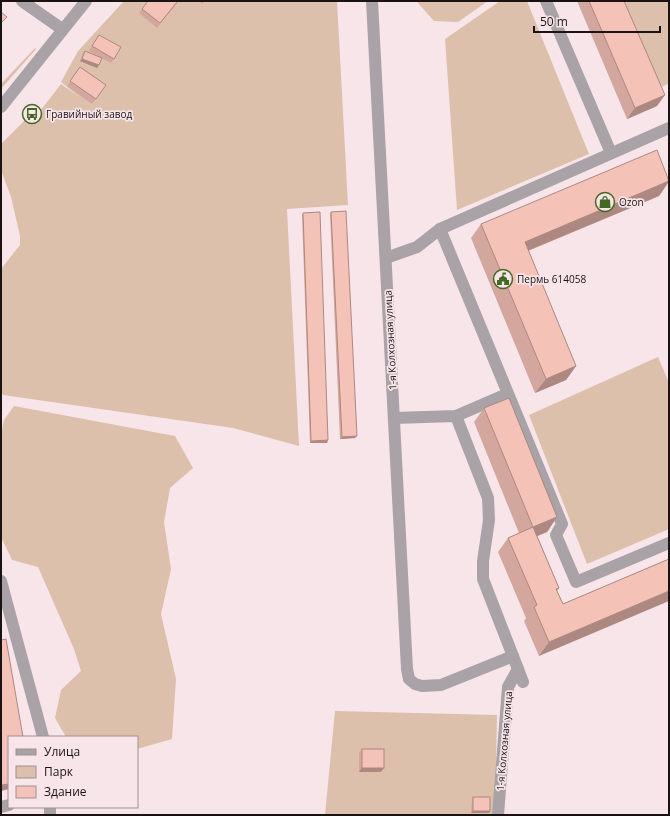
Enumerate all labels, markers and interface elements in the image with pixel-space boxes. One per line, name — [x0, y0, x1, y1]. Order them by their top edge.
scale bar — [534, 8, 660, 34]
text: 50 m — [540, 13, 568, 30]
bus stop icon: Гравийный завод — [21, 103, 43, 125]
place label: Гравийный завод — [46, 107, 132, 121]
shop icon: Ozon — [594, 191, 616, 213]
place label: Ozon — [619, 195, 644, 209]
public building icon: Пермь 614058 — [492, 268, 514, 290]
place label: Пермь 614058 — [517, 272, 586, 286]
street label: 1-я Колхозная улица — [380, 290, 400, 390]
street label: 1-я Колхозная улица — [493, 691, 515, 791]
legend — [8, 736, 138, 808]
text: Улица — [44, 743, 80, 760]
text: Парк — [44, 763, 74, 780]
text: Здание — [44, 783, 87, 800]

